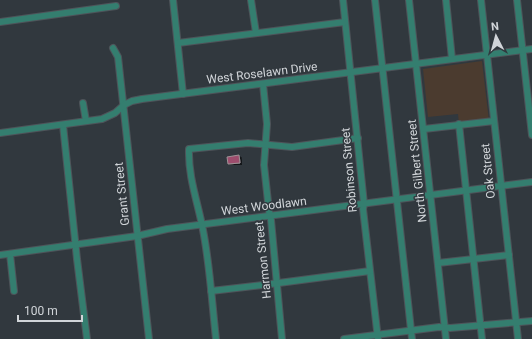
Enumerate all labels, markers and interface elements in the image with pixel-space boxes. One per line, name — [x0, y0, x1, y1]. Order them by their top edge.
north arrow — [476, 16, 516, 56]
text: N — [490, 20, 500, 33]
street label: West Roselawn Drive — [206, 59, 318, 87]
street label: North Gilbert Street — [405, 119, 429, 223]
street label: Robinson Street — [338, 127, 360, 213]
street label: Oak Street — [478, 143, 498, 199]
street label: Grant Street — [112, 162, 132, 226]
street label: West Woodlawn — [220, 194, 308, 218]
street label: Harmon Street — [252, 221, 274, 299]
scale bar — [18, 297, 82, 323]
text: 100 m — [24, 304, 58, 318]

